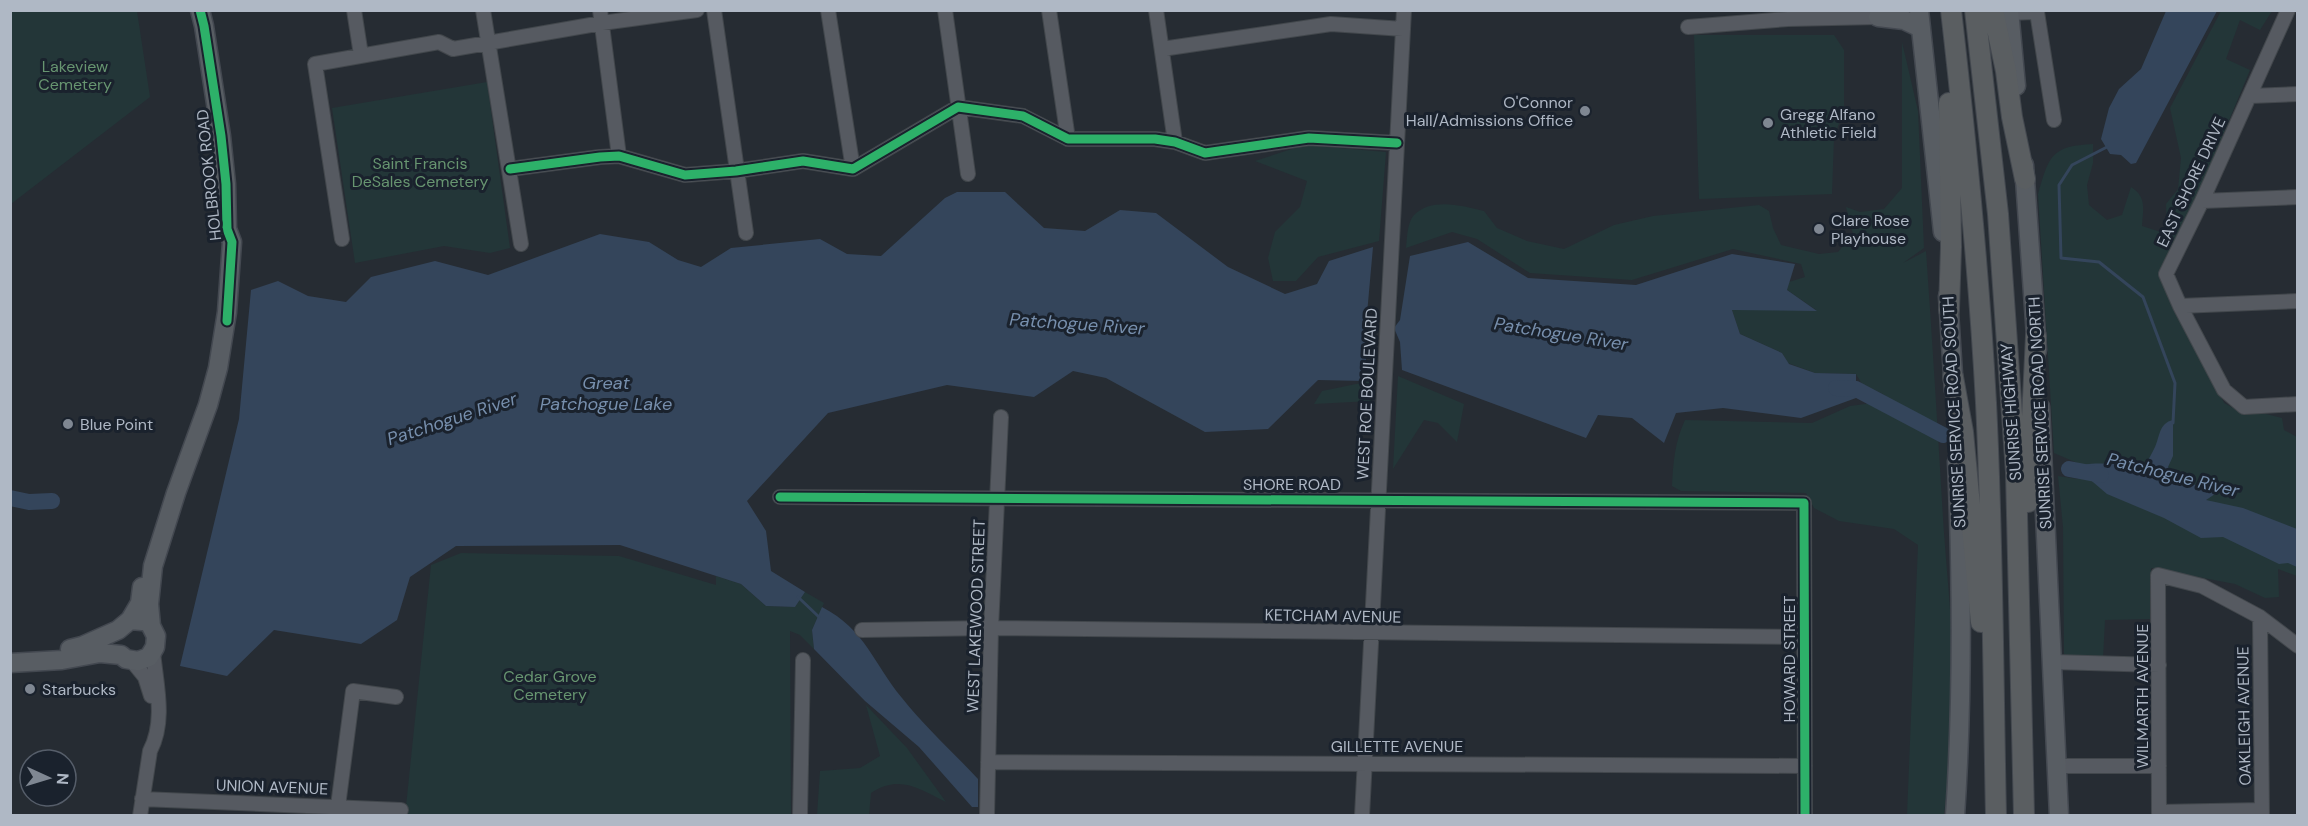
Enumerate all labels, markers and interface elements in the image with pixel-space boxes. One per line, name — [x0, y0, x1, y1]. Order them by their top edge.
park label: Lakeview Cemetery — [38, 56, 112, 95]
place label: O'Connor Hall/Admissions Office — [1406, 92, 1573, 131]
marker: O'Connor Hall/Admissions Office — [1578, 104, 1592, 118]
place label: Gregg Alfano Athletic Field — [1780, 104, 1876, 143]
street label: HOLBROOK ROAD — [192, 108, 226, 242]
street label: EAST SHORE DRIVE — [2152, 114, 2230, 250]
marker: Gregg Alfano Athletic Field — [1761, 116, 1775, 130]
park label: Saint Francis DeSales Cemetery — [352, 153, 488, 192]
place label: Clare Rose Playhouse — [1831, 210, 1909, 249]
marker: Clare Rose Playhouse — [1812, 222, 1826, 236]
street label: SUNRISE SERVICE ROAD SOUTH — [1937, 296, 1971, 528]
street label: SUNRISE SERVICE ROAD NORTH — [2023, 296, 2057, 530]
water label: Patchogue River — [1009, 307, 1147, 341]
street label: WEST ROE BOULEVARD — [1352, 307, 1382, 481]
water label: Patchogue River — [1492, 312, 1631, 357]
street label: SUNRISE HIGHWAY — [1996, 343, 2026, 481]
water label: Great Patchogue Lake — [540, 371, 672, 416]
water label: Patchogue River — [384, 386, 521, 451]
place label: Blue Point — [80, 414, 153, 435]
marker: Blue Point — [61, 417, 75, 431]
water label: Patchogue River — [2104, 447, 2243, 503]
street label: SHORE ROAD — [1243, 474, 1341, 495]
street label: WEST LAKEWOOD STREET — [962, 519, 990, 713]
street label: HOWARD STREET — [1779, 595, 1800, 723]
street label: KETCHAM AVENUE — [1264, 604, 1402, 628]
street label: WILMARTH AVENUE — [2132, 624, 2153, 768]
street label: OAKLEIGH AVENUE — [2232, 646, 2256, 786]
park label: Cedar Grove Cemetery — [503, 666, 597, 705]
place label: Starbucks — [42, 679, 116, 700]
marker: Starbucks — [23, 682, 37, 696]
street label: GILLETTE AVENUE — [1331, 736, 1463, 757]
north arrow — [18, 748, 78, 808]
text: N — [52, 772, 73, 786]
street label: UNION AVENUE — [215, 775, 329, 799]

